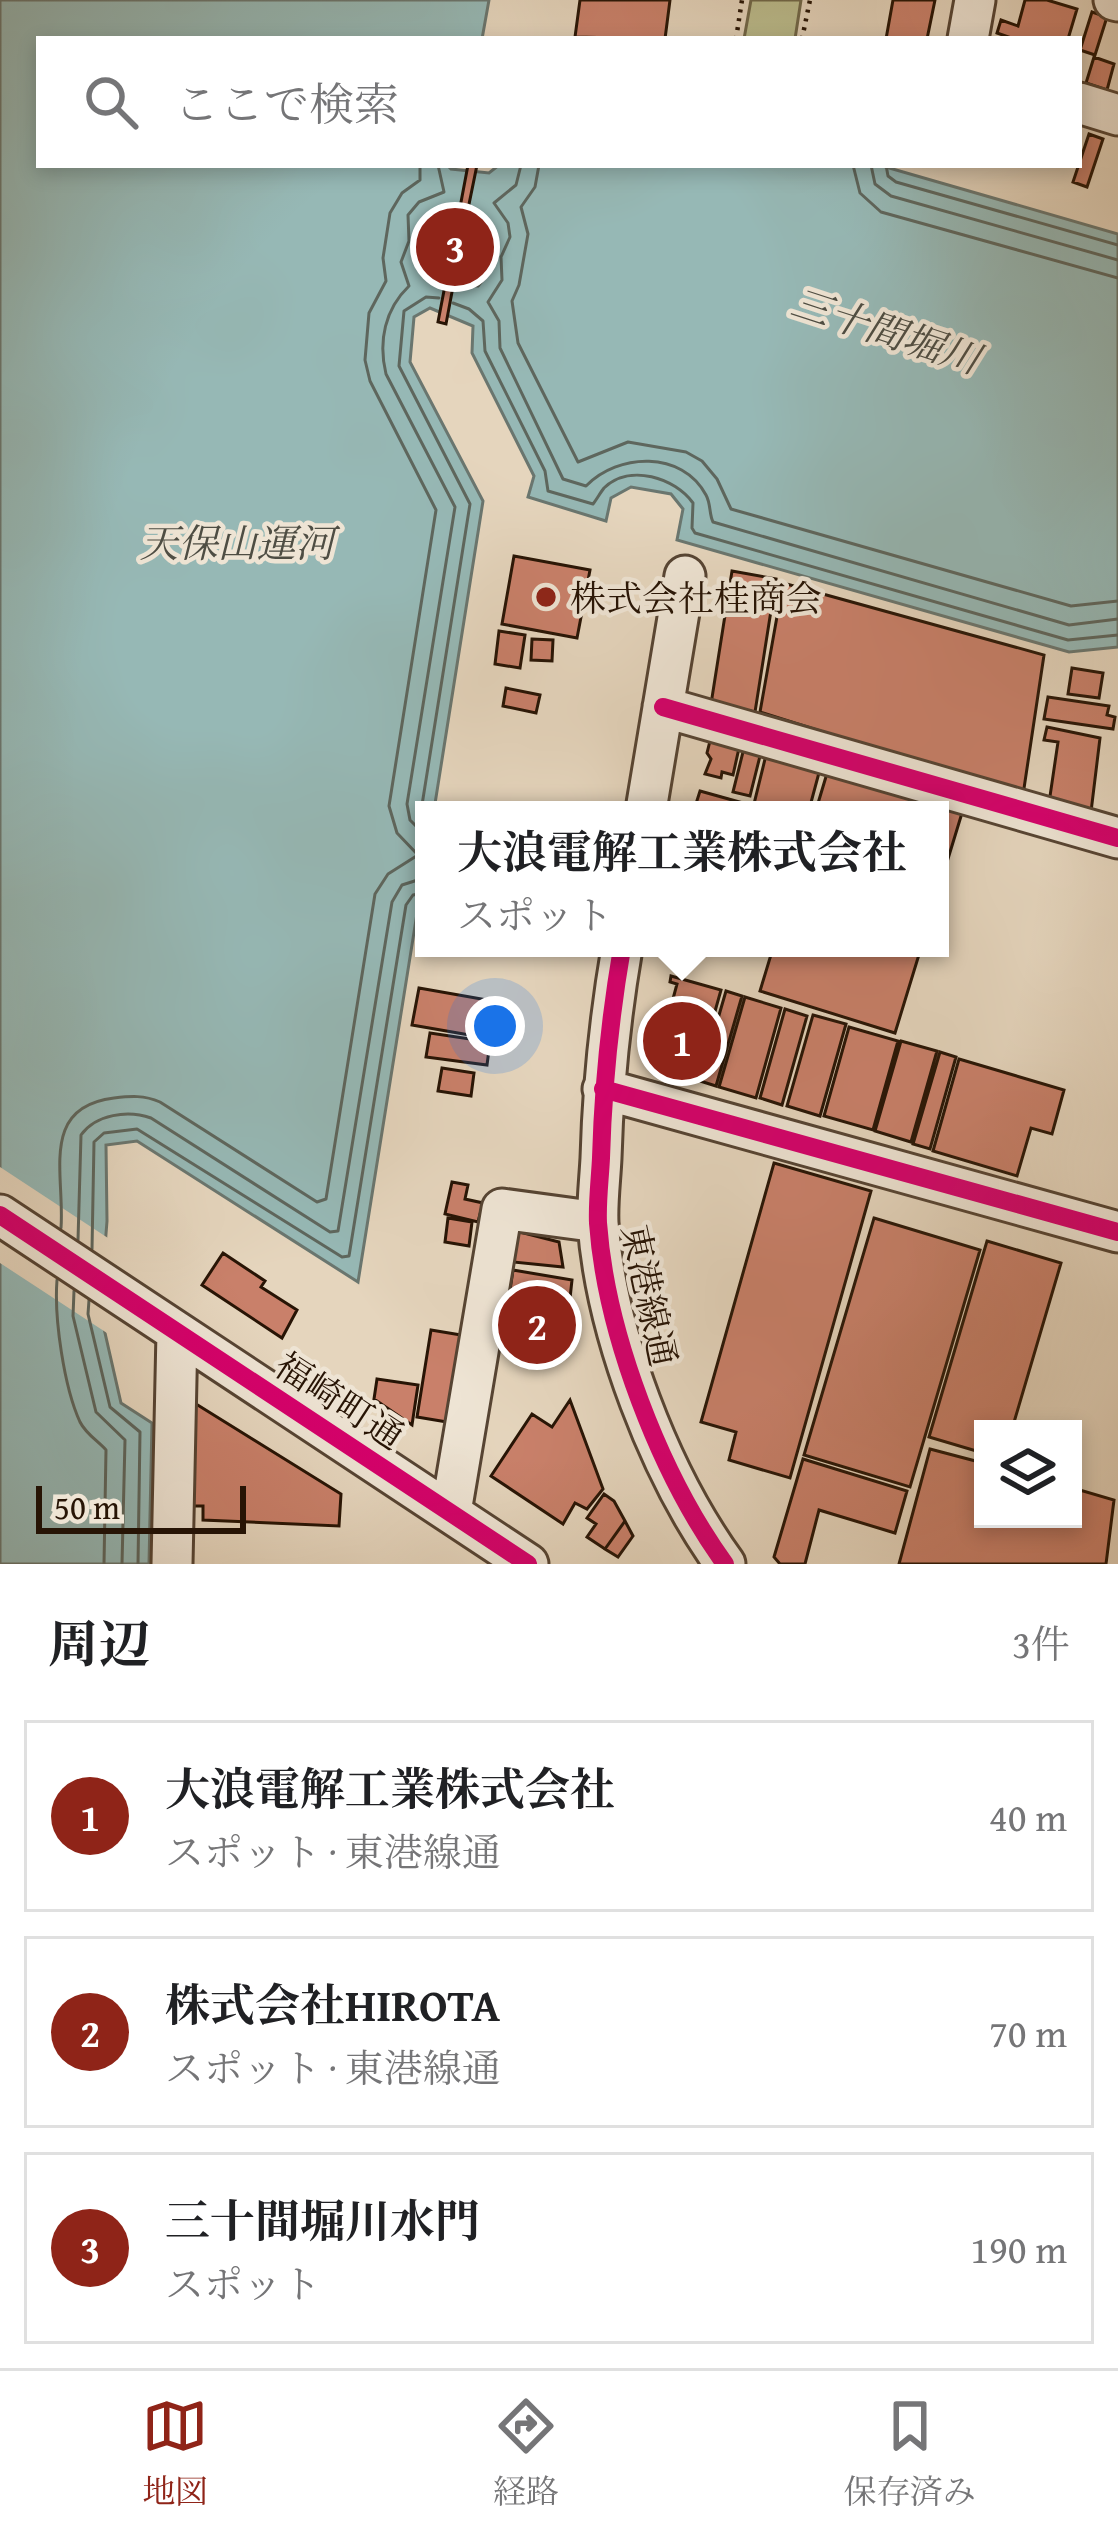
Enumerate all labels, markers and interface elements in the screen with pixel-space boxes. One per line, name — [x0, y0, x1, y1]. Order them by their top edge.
search box — [36, 36, 1082, 168]
icon: search — [78, 69, 144, 135]
text: ここで検索 — [174, 71, 399, 136]
pin: 3 — [416, 202, 494, 292]
water label: 三十間堀川 — [784, 273, 991, 388]
water label: 天保山運河 — [139, 514, 340, 571]
place label: 株式会社桂商会 — [570, 571, 822, 624]
marker: 株式会社桂商会 — [533, 584, 559, 610]
popup — [415, 801, 949, 957]
text: 大浪電解工業株式会社 — [457, 819, 907, 884]
text: スポット — [457, 886, 613, 943]
your location — [465, 996, 525, 1056]
pin: 1 — [643, 996, 721, 1086]
street label: 東港線通 — [609, 1219, 691, 1371]
pin: 2 — [498, 1280, 576, 1370]
street label: 福崎町通 — [265, 1339, 415, 1461]
map controls — [974, 1420, 1082, 1528]
button: layers — [974, 1420, 1082, 1528]
scale bar — [36, 1480, 246, 1533]
text: 50 m — [54, 1483, 120, 1531]
text: 周辺 — [48, 1606, 150, 1681]
text: 3件 — [1012, 1615, 1070, 1672]
text: 大浪電解工業株式会社 — [165, 1756, 615, 1821]
text: 1 — [80, 1788, 100, 1845]
text: 40 m — [989, 1788, 1067, 1845]
text: スポット · 東港線通 — [165, 1823, 501, 1880]
text: 株式会社HIROTA — [165, 1972, 500, 2037]
text: 2 — [80, 2004, 100, 2061]
text: 70 m — [989, 2004, 1067, 2061]
text: スポット · 東港線通 — [165, 2039, 501, 2096]
text: 三十間堀川水門 — [165, 2188, 480, 2253]
text: 3 — [80, 2220, 100, 2277]
text: 190 m — [970, 2220, 1067, 2277]
text: スポット — [165, 2255, 321, 2312]
tab: 地図 — [142, 2393, 208, 2515]
tab: 経路 — [493, 2393, 559, 2515]
tab: 保存済み — [844, 2393, 976, 2515]

